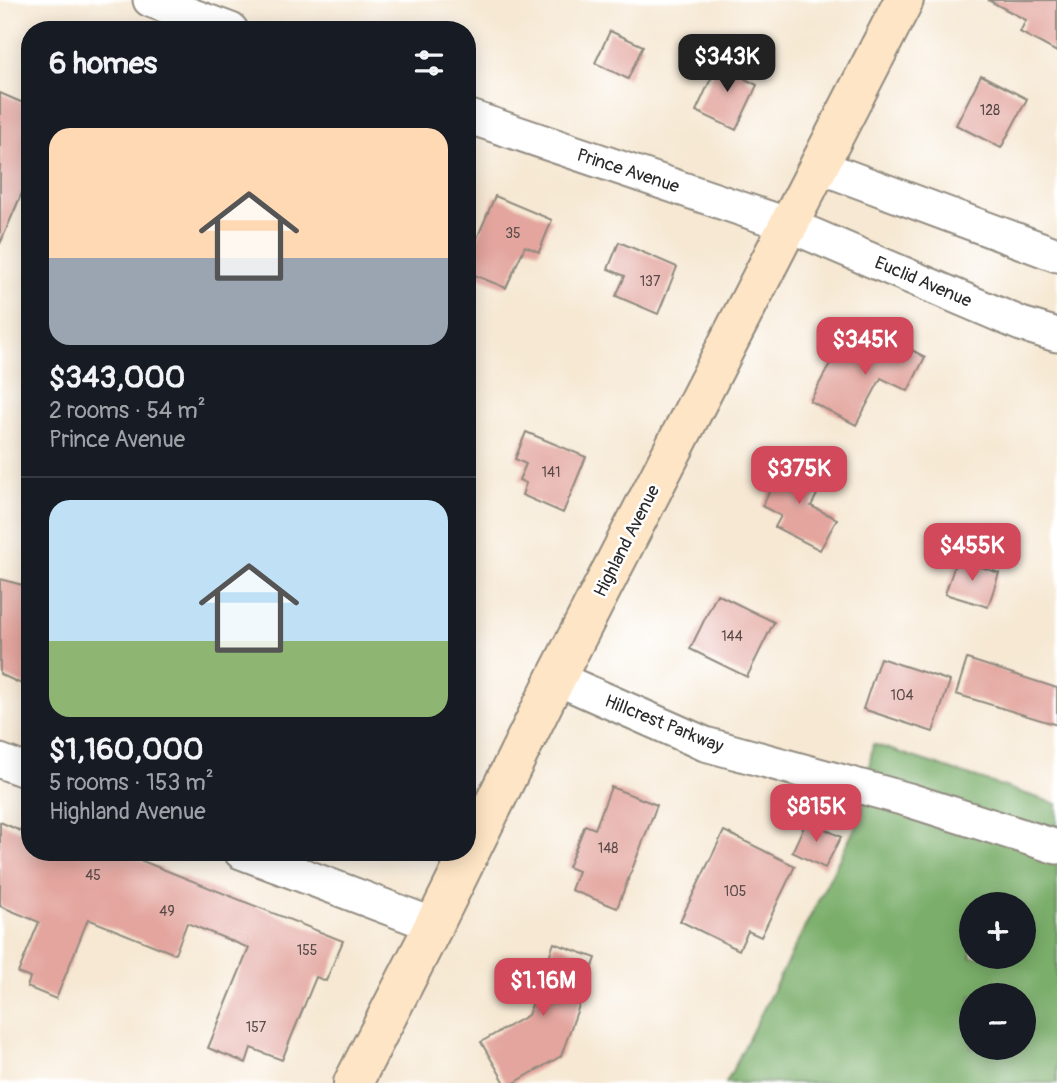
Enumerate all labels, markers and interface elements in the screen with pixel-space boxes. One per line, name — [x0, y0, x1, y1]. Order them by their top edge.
pin: $343K — [678, 34, 776, 94]
text: $343K — [694, 42, 760, 71]
icon: filters — [410, 44, 448, 82]
text: 6 homes — [49, 45, 157, 82]
house number: 128 — [980, 102, 1000, 119]
street label: Prince Avenue — [574, 144, 682, 198]
icon: home — [186, 173, 312, 299]
house number: 35 — [505, 225, 521, 242]
street label: Euclid Avenue — [871, 251, 975, 313]
house number: 137 — [640, 273, 661, 290]
pin: $345K — [816, 318, 914, 377]
text: $345K — [833, 325, 897, 354]
text: $343,000 — [49, 359, 185, 396]
text: 2 rooms · 54 m² — [49, 396, 206, 425]
text: Prince Avenue — [49, 425, 185, 454]
pin: $375K — [750, 447, 848, 506]
text: $375K — [767, 454, 831, 483]
house number: 141 — [541, 464, 561, 481]
street label: Highland Avenue — [589, 481, 665, 601]
pin: $455K — [923, 524, 1021, 583]
text: $455K — [940, 531, 1004, 560]
icon: home — [186, 545, 312, 671]
house number: 144 — [721, 628, 743, 645]
house number: 104 — [890, 687, 914, 704]
street label: Hillcrest Parkway — [601, 690, 727, 758]
text: $1,160,000 — [49, 731, 203, 768]
text: 5 rooms · 153 m² — [49, 768, 214, 797]
pin: $815K — [767, 784, 865, 844]
text: $815K — [786, 792, 846, 821]
text: Highland Avenue — [49, 797, 206, 826]
house number: 148 — [598, 840, 618, 857]
house number: 45 — [85, 867, 101, 884]
house number: 105 — [724, 883, 746, 900]
map controls — [959, 892, 1036, 1060]
button: + — [959, 892, 1036, 969]
house number: 49 — [159, 903, 175, 920]
house number: 155 — [297, 942, 317, 959]
pin: $1.16M — [486, 958, 600, 1018]
text: $1.16M — [510, 966, 576, 995]
button: − — [959, 983, 1036, 1060]
house number: 157 — [246, 1019, 267, 1036]

